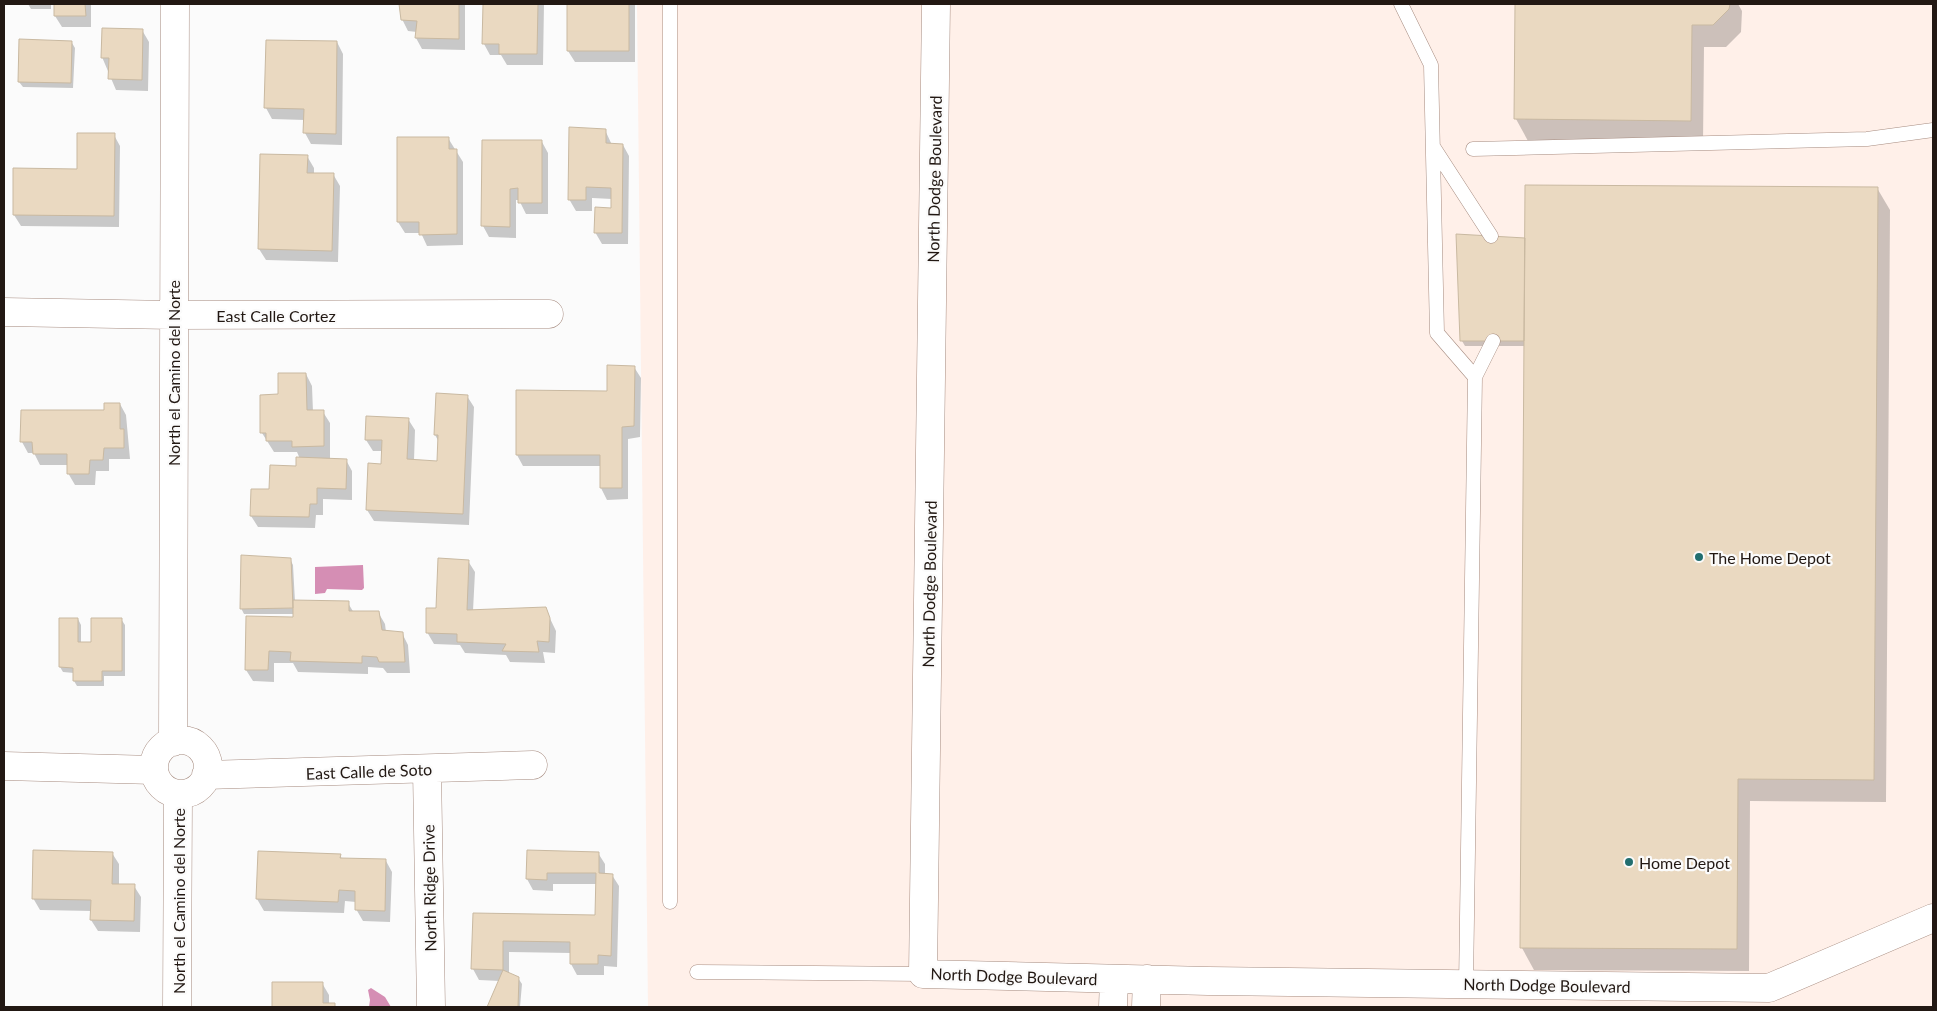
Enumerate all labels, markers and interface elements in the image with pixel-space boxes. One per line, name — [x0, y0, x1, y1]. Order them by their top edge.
street label: North Dodge Boulevard — [923, 95, 945, 263]
street label: North el Camino del Norte — [164, 280, 183, 466]
street label: East Calle Cortez — [216, 306, 336, 325]
street label: North Dodge Boulevard — [918, 500, 940, 668]
place label: The Home Depot — [1709, 548, 1831, 567]
marker: The Home Depot — [1693, 551, 1705, 563]
street label: East Calle de Soto — [305, 759, 433, 783]
street label: North el Camino del Norte — [169, 808, 188, 994]
street label: North Ridge Drive — [418, 824, 440, 952]
place label: Home Depot — [1639, 853, 1730, 872]
marker: Home Depot — [1623, 856, 1635, 868]
street label: North Dodge Boulevard — [930, 964, 1098, 988]
street label: North Dodge Boulevard — [1463, 974, 1631, 996]

